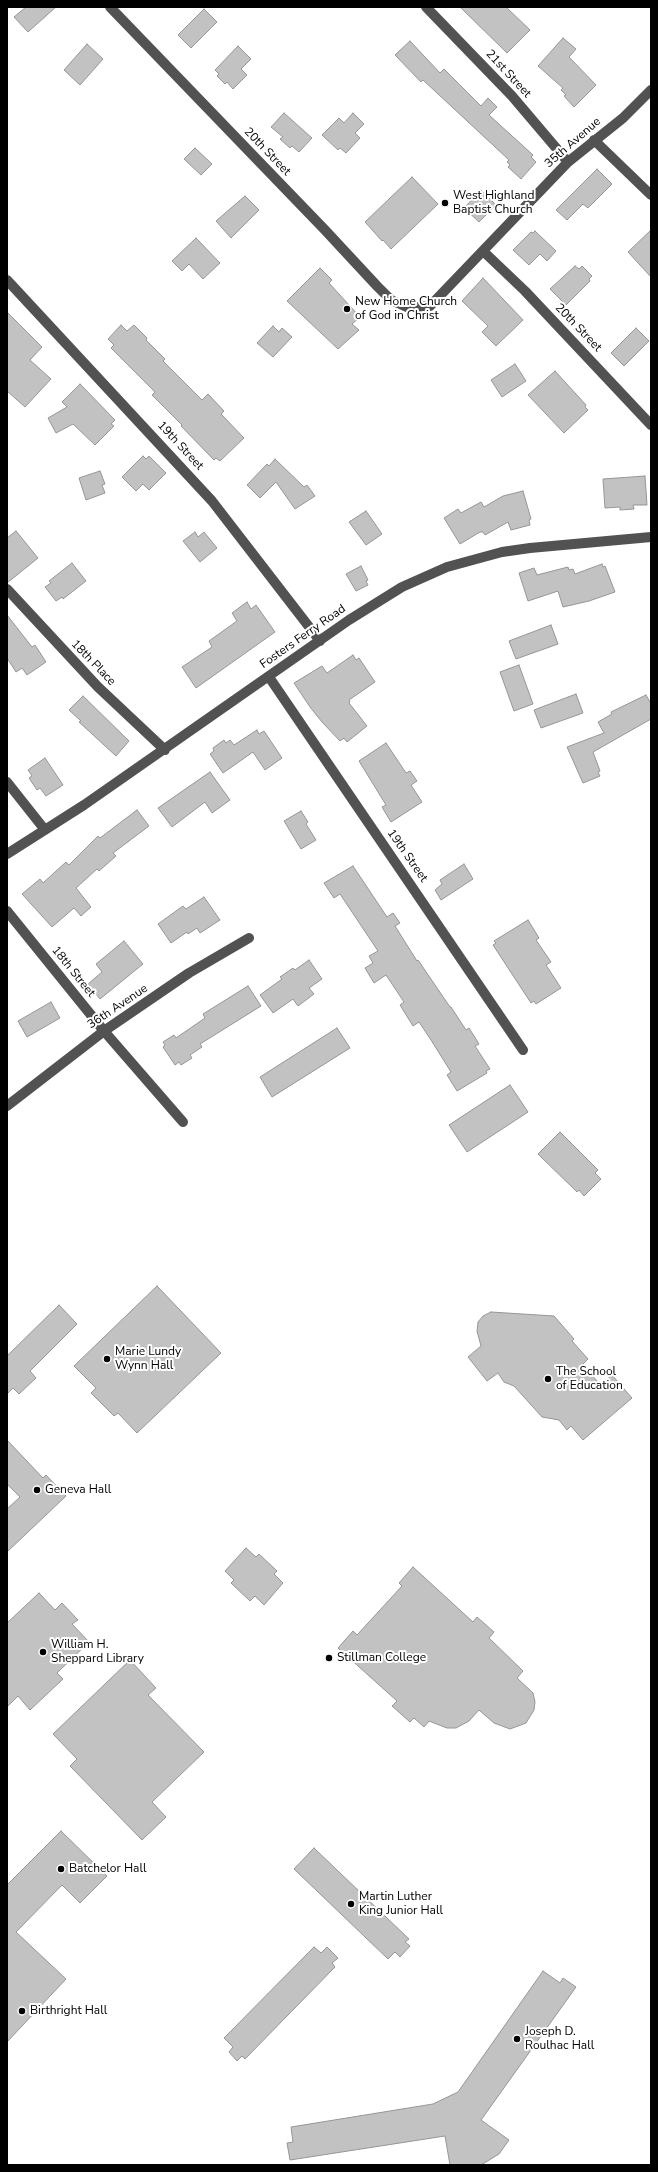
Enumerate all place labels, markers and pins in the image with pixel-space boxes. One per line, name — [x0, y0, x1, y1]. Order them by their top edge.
place label: West Highland Baptist Church — [453, 189, 534, 217]
marker: West Highland Baptist Church — [440, 198, 450, 208]
place label: New Home Church of God in Christ — [355, 295, 457, 323]
marker: New Home Church of God in Christ — [342, 304, 352, 314]
place label: Marie Lundy Wynn Hall — [115, 1345, 181, 1373]
marker: Marie Lundy Wynn Hall — [102, 1354, 112, 1364]
place label: The School of Education — [556, 1365, 623, 1393]
marker: The School of Education — [543, 1374, 553, 1384]
place label: Geneva Hall — [45, 1483, 111, 1497]
marker: Geneva Hall — [32, 1485, 42, 1495]
place label: William H. Sheppard Library — [51, 1638, 144, 1666]
marker: William H. Sheppard Library — [38, 1647, 48, 1657]
place label: Stillman College — [337, 1651, 426, 1665]
marker: Stillman College — [324, 1653, 334, 1663]
place label: Batchelor Hall — [69, 1862, 147, 1876]
marker: Batchelor Hall — [56, 1864, 66, 1874]
place label: Martin Luther King Junior Hall — [359, 1890, 443, 1918]
marker: Martin Luther King Junior Hall — [346, 1899, 356, 1909]
place label: Birthright Hall — [30, 2004, 107, 2018]
marker: Birthright Hall — [17, 2006, 27, 2016]
place label: Joseph D. Roulhac Hall — [525, 2025, 594, 2053]
marker: Joseph D. Roulhac Hall — [512, 2034, 522, 2044]

